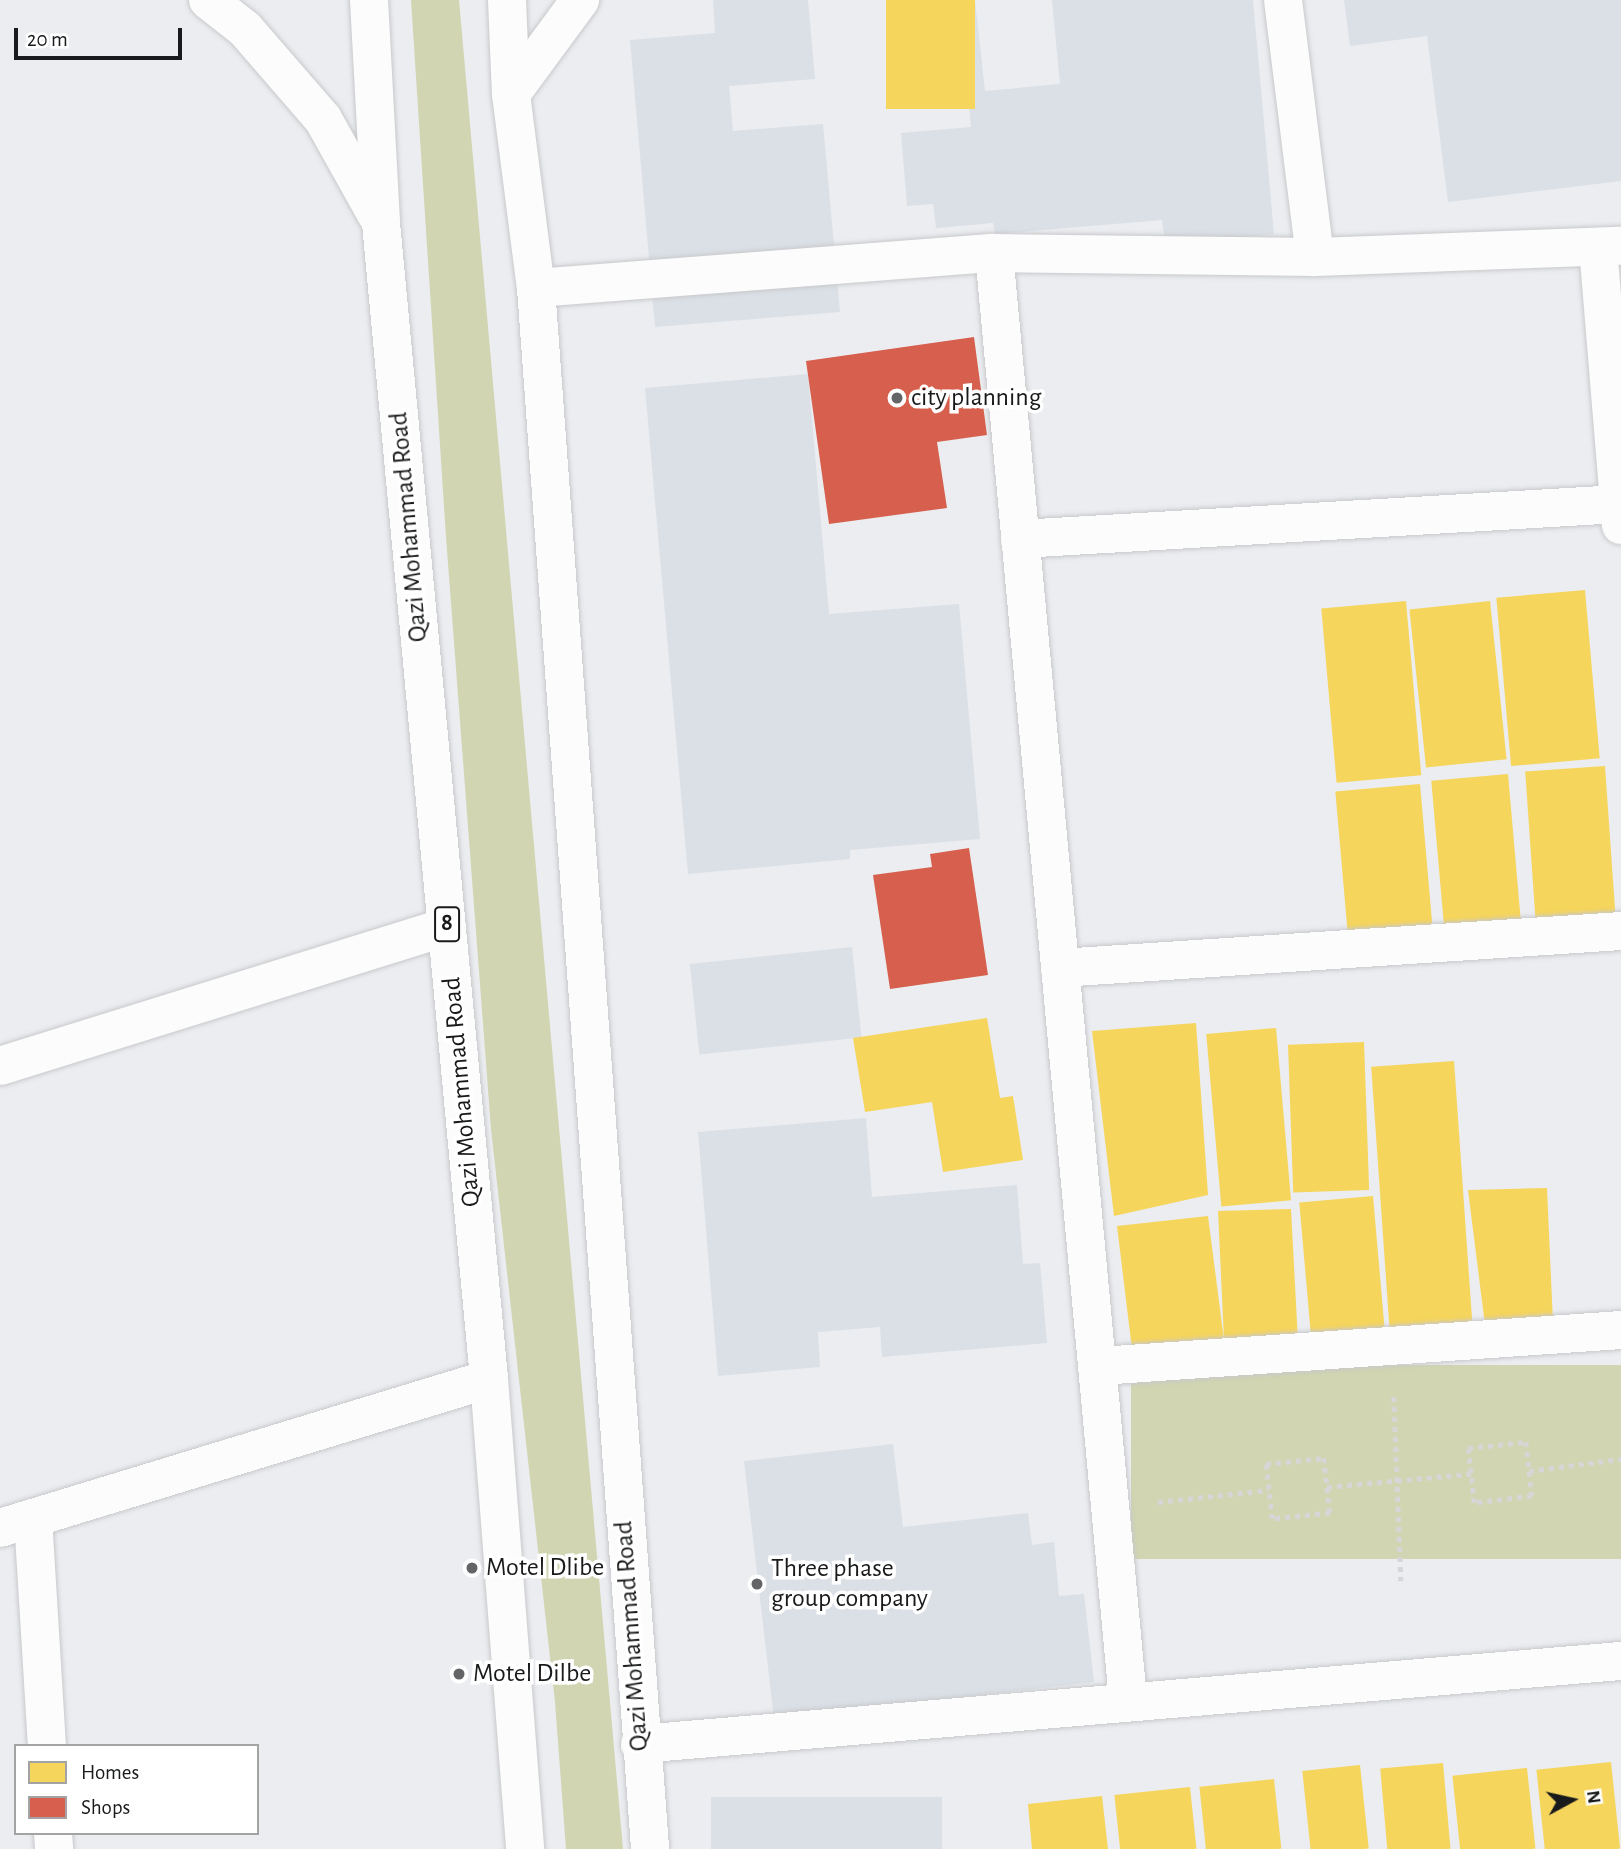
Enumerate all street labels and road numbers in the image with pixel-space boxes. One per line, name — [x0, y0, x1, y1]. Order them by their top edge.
street label: Qazi Mohammad Road — [383, 411, 435, 643]
road number: 8 — [433, 904, 461, 944]
street label: Qazi Mohammad Road — [436, 976, 488, 1208]
street label: Qazi Mohammad Road — [608, 1520, 656, 1752]

